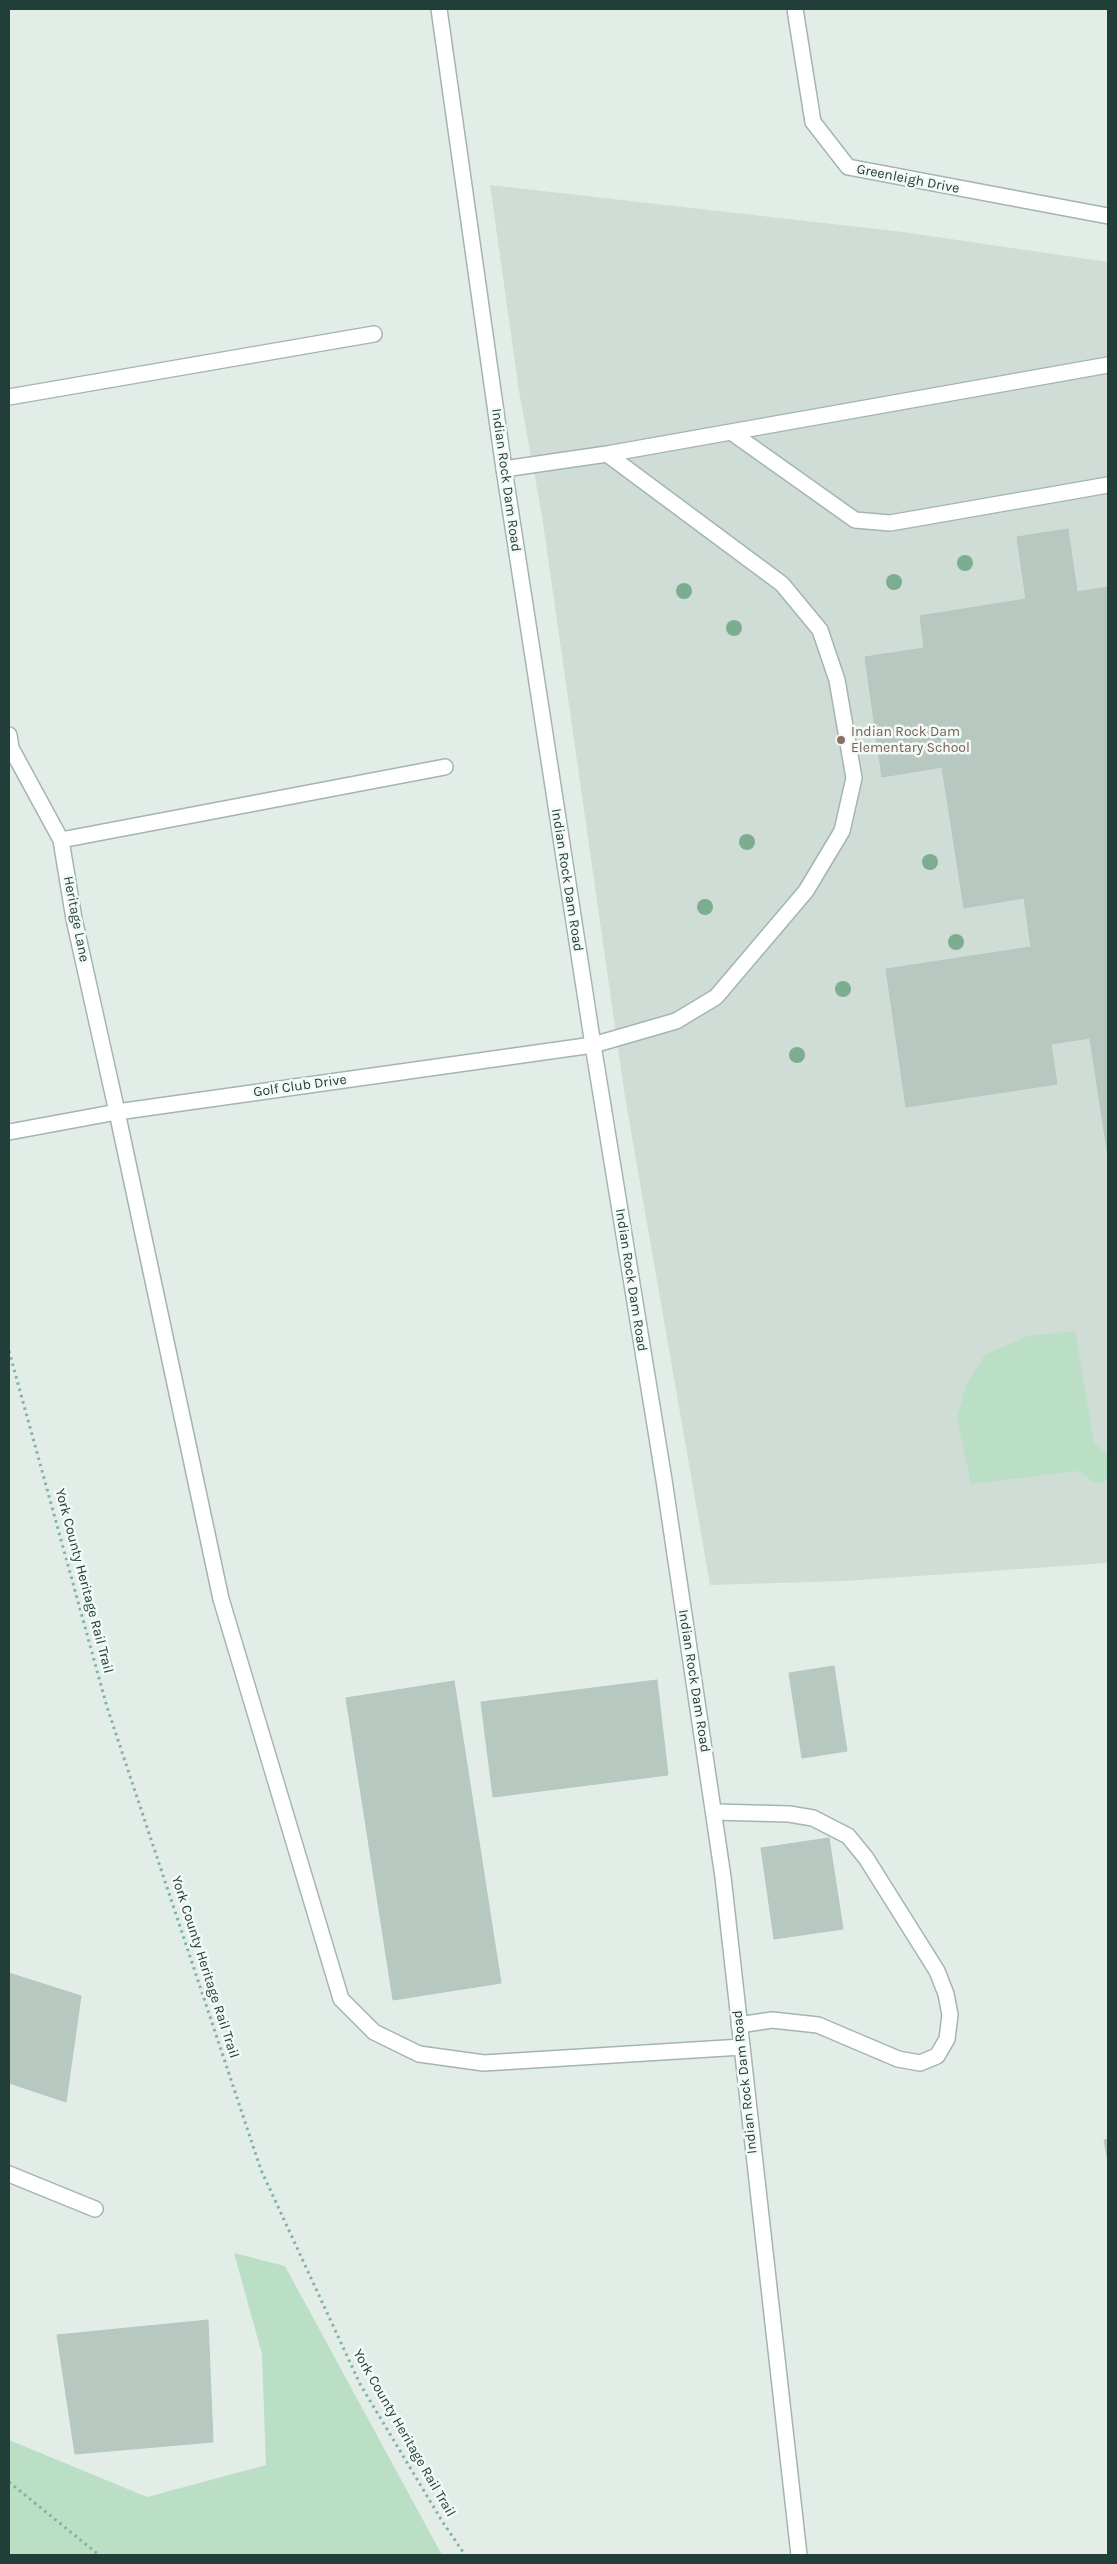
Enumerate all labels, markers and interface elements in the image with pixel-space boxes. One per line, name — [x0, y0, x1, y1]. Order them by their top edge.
street label: Greenleigh Drive — [855, 161, 961, 197]
street label: Indian Rock Dam Road — [488, 407, 524, 553]
place label: Indian Rock Dam Elementary School — [851, 724, 970, 756]
marker: Indian Rock Dam Elementary School — [835, 734, 847, 746]
street label: Indian Rock Dam Road — [547, 807, 587, 953]
street label: Heritage Lane — [59, 875, 93, 963]
street label: Golf Club Drive — [252, 1071, 348, 1101]
street label: Indian Rock Dam Road — [611, 1207, 651, 1353]
street label: York County Heritage Rail Trail — [51, 1487, 117, 1675]
street label: Indian Rock Dam Road — [674, 1608, 714, 1754]
street label: York County Heritage Rail Trail — [168, 1874, 242, 2060]
street label: Indian Rock Dam Road — [729, 2009, 761, 2155]
street label: York County Heritage Rail Trail — [349, 2346, 459, 2520]

